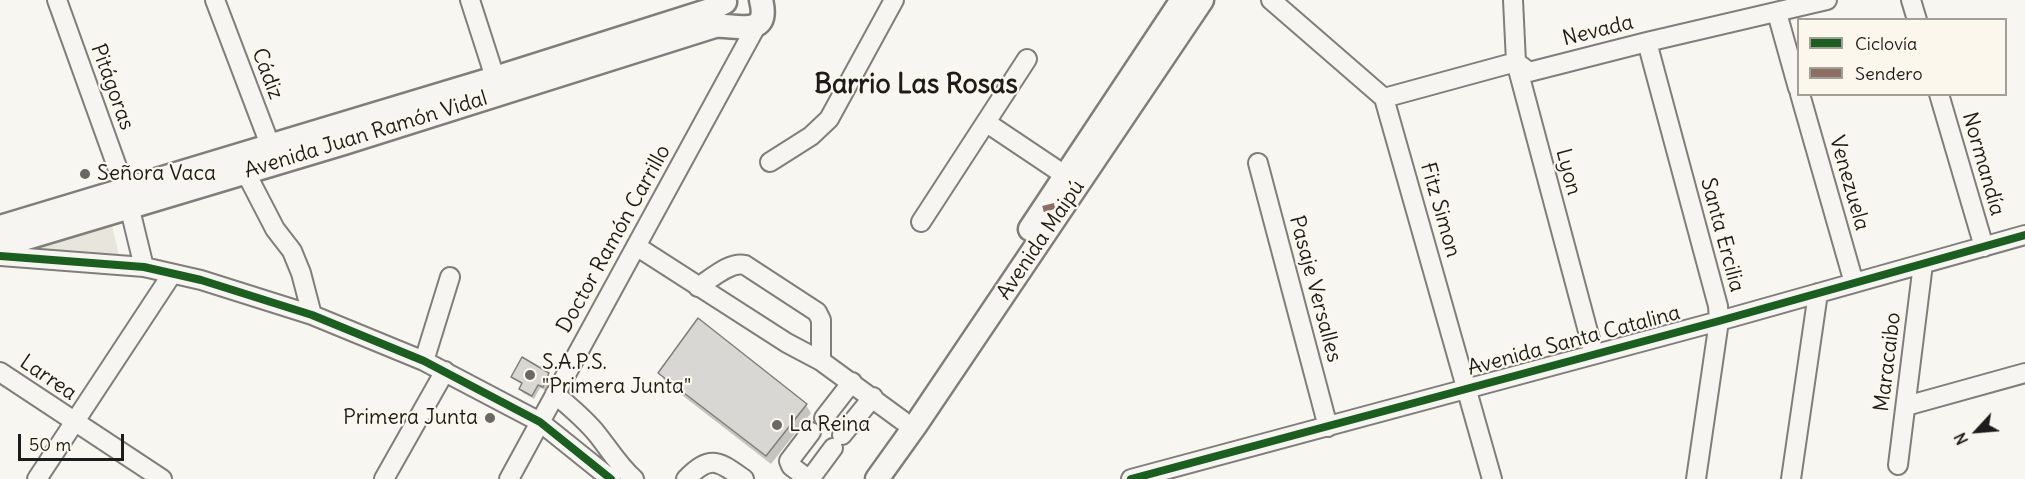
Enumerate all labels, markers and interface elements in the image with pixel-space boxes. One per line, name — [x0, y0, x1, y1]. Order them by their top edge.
street label: Nevada — [1560, 10, 1636, 52]
legend — [1797, 18, 2007, 96]
text: Ciclovía — [1855, 32, 1917, 55]
street label: Pitágoras — [85, 41, 139, 133]
street label: Cádiz — [246, 45, 288, 103]
text: Sendero — [1855, 62, 1923, 85]
district label: Barrio Las Rosas — [814, 69, 1018, 101]
street label: Avenida Juan Ramón Vidal — [242, 86, 490, 184]
street label: Normandía — [1956, 109, 2010, 219]
street label: Venezuela — [1823, 133, 1875, 233]
street label: Doctor Ramón Carrillo — [552, 141, 676, 337]
street label: Lyon — [1550, 146, 1586, 198]
street label: Fitz Simon — [1414, 160, 1466, 260]
place label: Señora Vaca — [97, 161, 216, 187]
marker: Señora Vaca — [78, 167, 92, 181]
street label: Avenida Maipú — [992, 175, 1090, 305]
street label: Santa Ercilia — [1695, 175, 1749, 295]
street label: Pasaje Versalles — [1283, 213, 1347, 365]
street label: Avenida Santa Catalina — [1465, 300, 1683, 382]
street label: Maracaibo — [1869, 311, 1907, 413]
street label: Larrea — [15, 350, 81, 406]
place label: S.A.P.S. "Primera Junta" — [542, 350, 691, 400]
marker: S.A.P.S. "Primera Junta" — [523, 368, 537, 382]
north arrow — [1947, 401, 2007, 461]
place label: Primera Junta — [343, 405, 478, 431]
marker: Primera Junta — [483, 411, 497, 425]
place label: La Reina — [789, 412, 870, 438]
marker: La Reina — [770, 418, 784, 432]
scale bar — [21, 422, 128, 460]
text: N — [1949, 430, 1972, 448]
text: 50 m — [29, 433, 71, 456]

